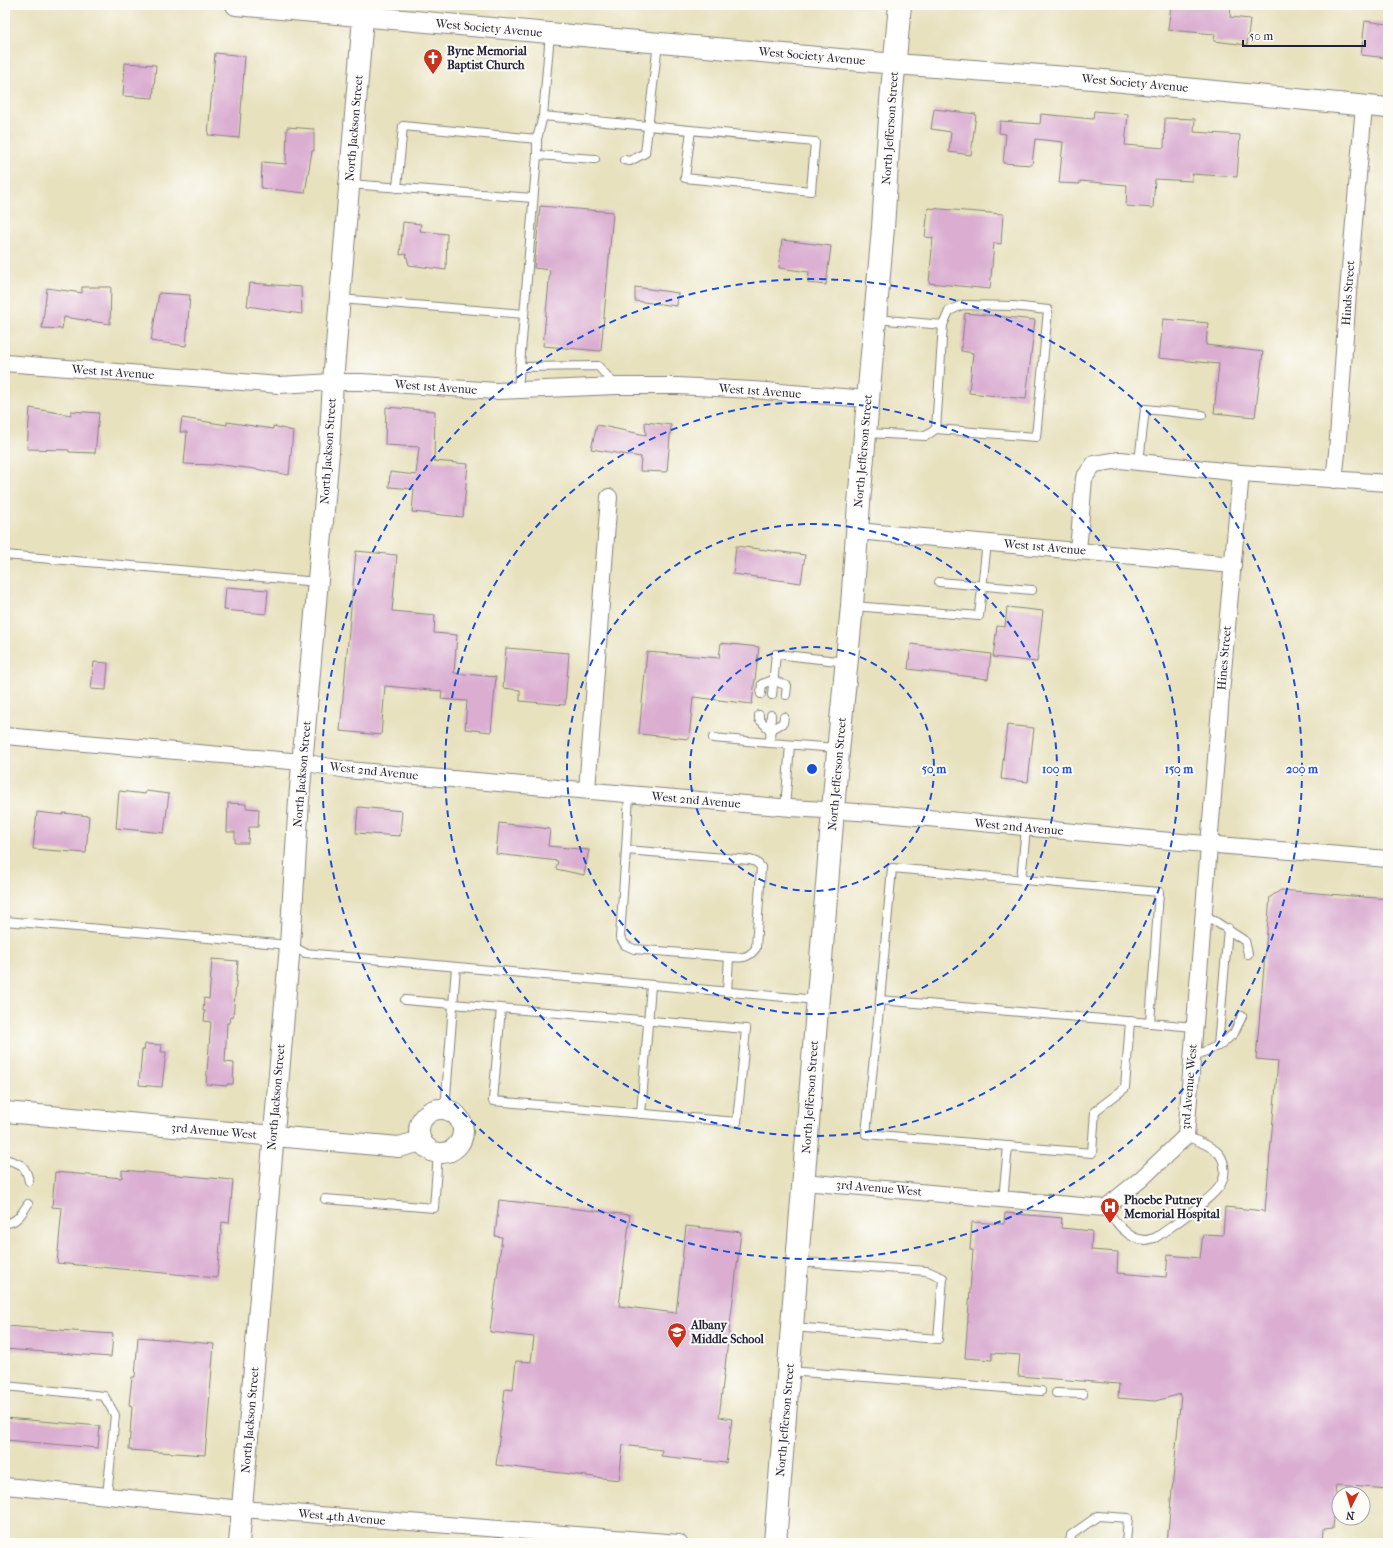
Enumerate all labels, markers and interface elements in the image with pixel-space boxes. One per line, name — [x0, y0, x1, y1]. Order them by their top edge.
street label: West Society Avenue — [434, 16, 543, 40]
scale bar — [1243, 22, 1365, 48]
text: 50 m — [1249, 29, 1273, 43]
place label: Byne Memorial Baptist Church — [447, 44, 527, 73]
street label: West Society Avenue — [757, 44, 866, 68]
church icon: Byne Memorial Baptist Church — [422, 47, 444, 75]
street label: North Jefferson Street — [879, 70, 901, 185]
street label: West Society Avenue — [1080, 71, 1189, 95]
street label: North Jackson Street — [342, 74, 366, 182]
street label: Hinds Street — [1339, 259, 1357, 326]
street label: West 1st Avenue — [70, 362, 155, 382]
street label: West 1st Avenue — [393, 377, 478, 397]
street label: West 1st Avenue — [717, 381, 802, 401]
street label: North Jefferson Street — [851, 393, 875, 508]
street label: North Jackson Street — [317, 397, 339, 505]
street label: West 1st Avenue — [1002, 536, 1087, 558]
street label: Hines Street — [1214, 625, 1234, 691]
street label: North Jefferson Street — [825, 716, 849, 831]
street label: North Jackson Street — [290, 720, 314, 828]
street label: West 2nd Avenue — [328, 759, 419, 783]
centre of rings — [805, 762, 819, 776]
text: 50 m — [922, 762, 947, 776]
text: 100 m — [1042, 762, 1073, 776]
text: 150 m — [1165, 762, 1194, 776]
text: 200 m — [1286, 762, 1319, 776]
street label: West 2nd Avenue — [650, 789, 741, 811]
street label: West 2nd Avenue — [973, 816, 1064, 838]
street label: North Jefferson Street — [799, 1039, 821, 1154]
street label: North Jackson Street — [264, 1043, 288, 1151]
street label: 3rd Avenue West — [1178, 1043, 1200, 1130]
street label: 3rd Avenue West — [171, 1120, 258, 1142]
street label: 3rd Avenue West — [836, 1177, 923, 1199]
place label: Phoebe Putney Memorial Hospital — [1123, 1193, 1220, 1222]
hospital icon: Phoebe Putney Memorial Hospital — [1099, 1196, 1121, 1224]
place label: Albany Middle School — [690, 1318, 764, 1346]
school or university icon: Albany Middle School — [666, 1321, 688, 1349]
street label: North Jefferson Street — [773, 1362, 797, 1477]
street label: North Jackson Street — [238, 1366, 262, 1474]
north arrow — [1331, 1486, 1371, 1526]
street label: West 4th Avenue — [297, 1506, 386, 1528]
text: N — [1345, 1509, 1355, 1522]

